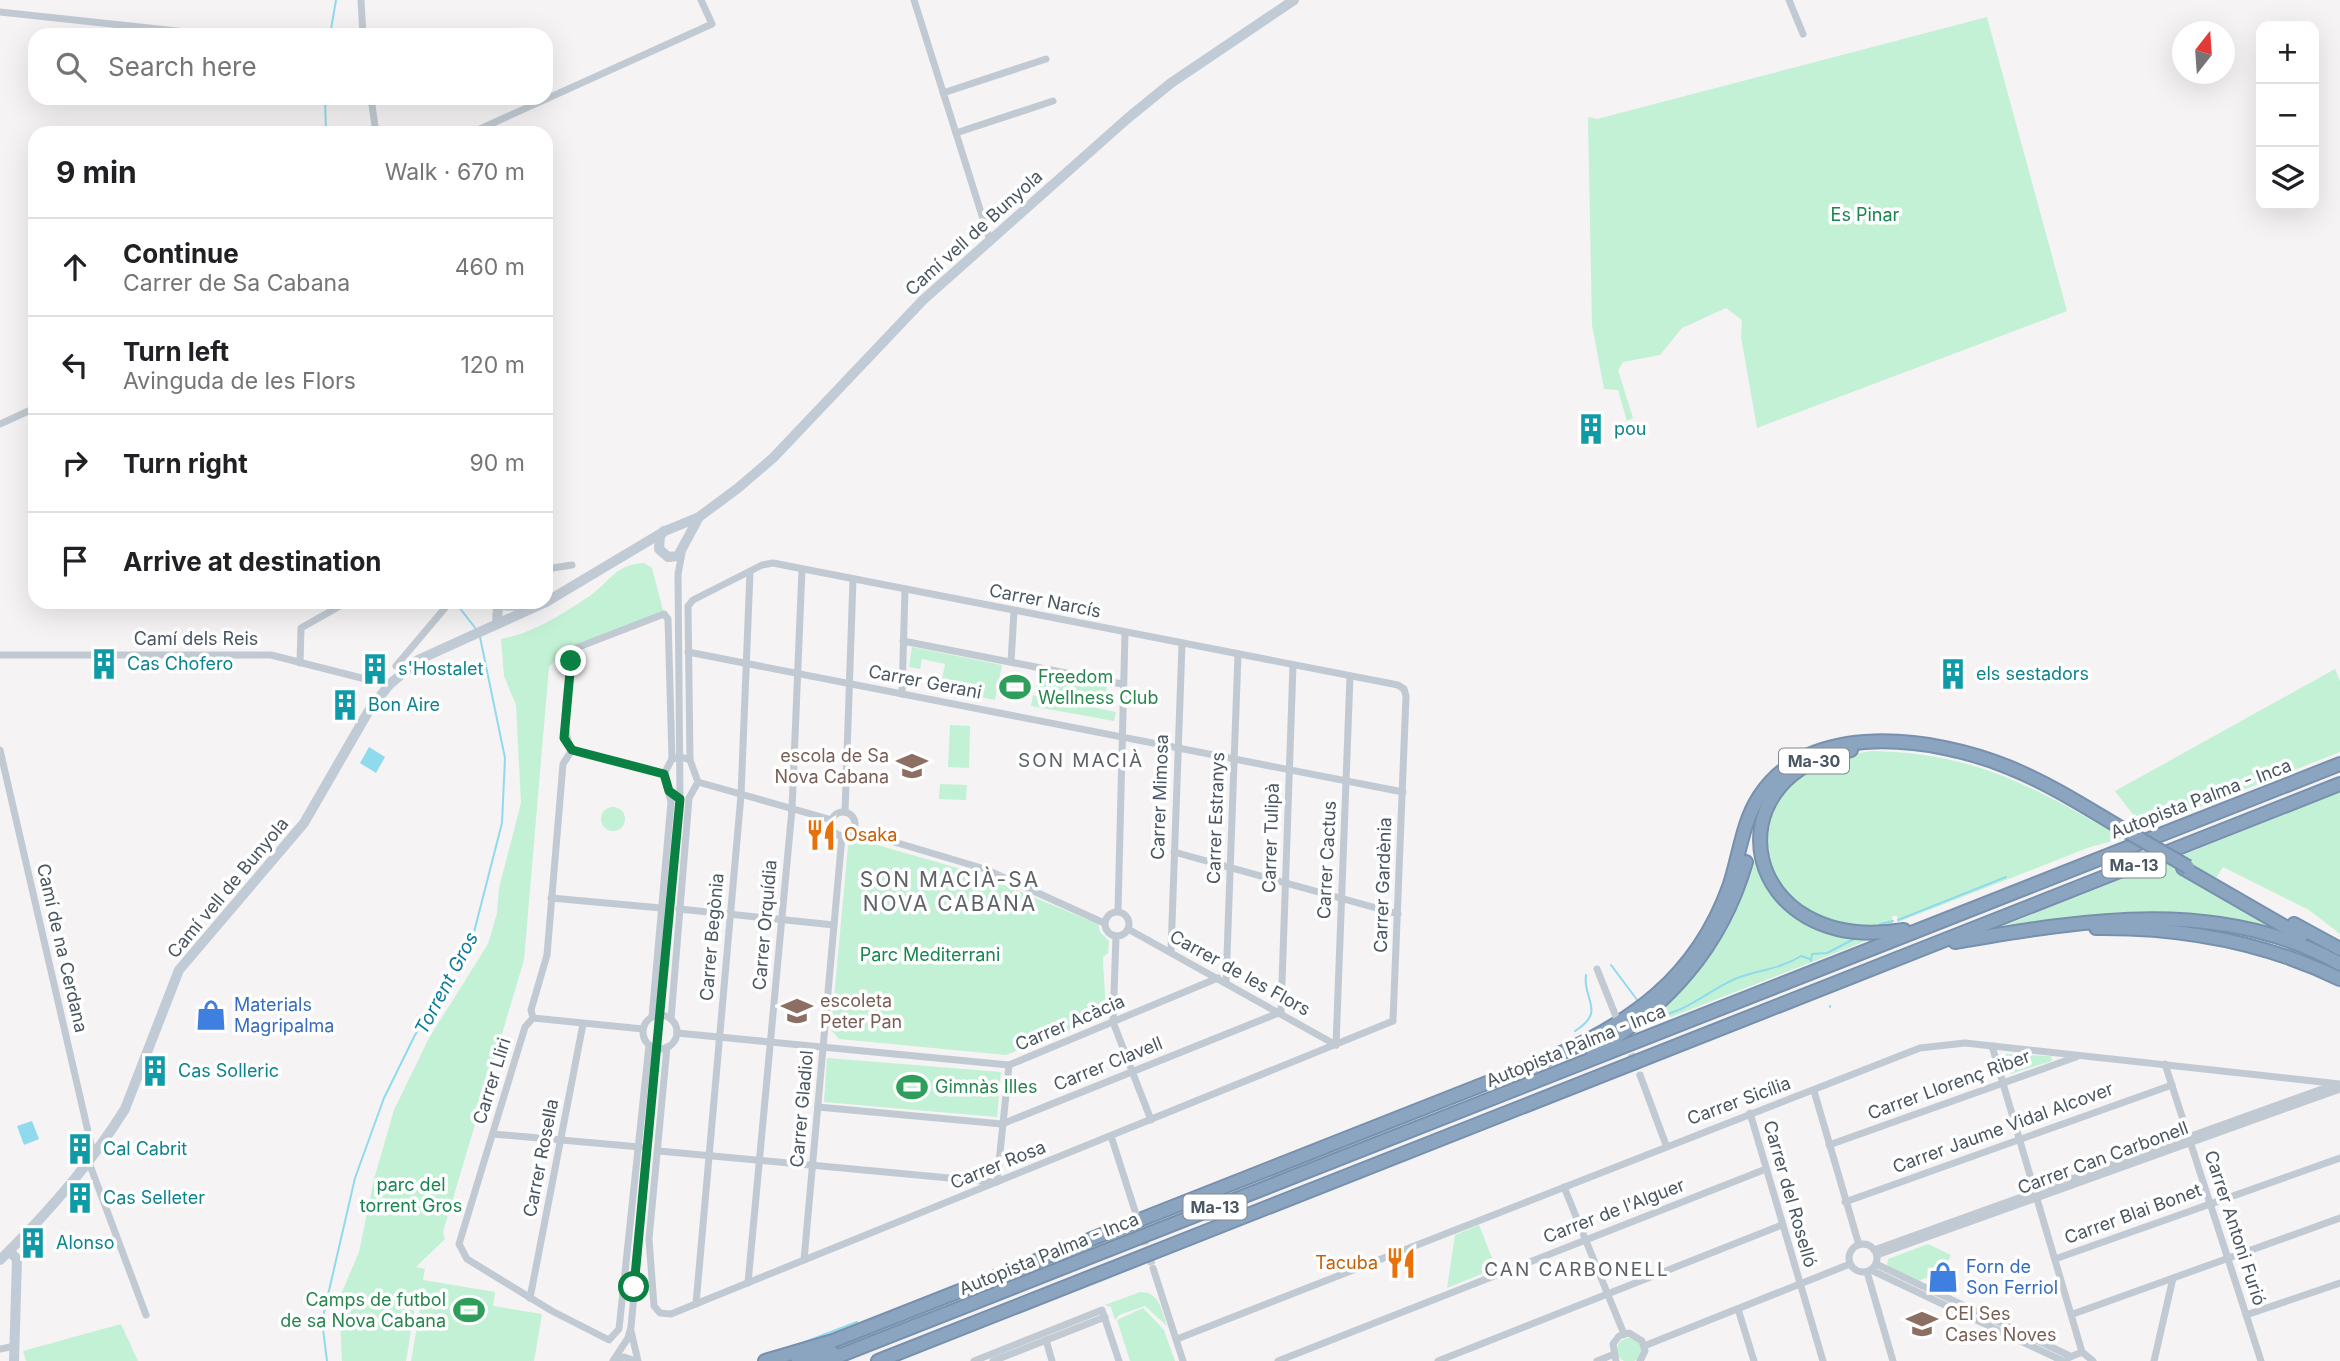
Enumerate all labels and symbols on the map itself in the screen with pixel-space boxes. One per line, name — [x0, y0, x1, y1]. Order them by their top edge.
north arrow — [2172, 21, 2235, 84]
street label: Camí vell de Bunyola — [901, 166, 1046, 300]
park label: Es Pinar — [1831, 204, 1900, 225]
building icon: pou — [1574, 412, 1608, 446]
place label: pou — [1614, 418, 1646, 439]
street label: Carrer Narcís — [987, 579, 1103, 622]
street label: Camí dels Reis — [134, 628, 258, 649]
route end — [555, 645, 586, 676]
building icon: Cas Chofero — [87, 647, 121, 681]
building icon: s'Hostalet — [358, 652, 392, 686]
place label: Cas Chofero — [127, 653, 233, 674]
building icon: els sestadors — [1936, 657, 1970, 691]
place label: s'Hostalet — [398, 658, 484, 679]
street label: Carrer Gerani — [867, 660, 984, 703]
place label: els sestadors — [1976, 663, 2089, 684]
place label: Freedom Wellness Club — [1038, 666, 1158, 708]
sports icon: Freedom Wellness Club — [998, 670, 1032, 704]
building icon: Bon Aire — [328, 688, 362, 722]
place label: Bon Aire — [368, 694, 440, 715]
street label: Carrer Mimosa — [1147, 734, 1172, 860]
place label: escola de Sa Nova Cabana — [774, 745, 889, 787]
district label: SON MACIÀ — [1018, 748, 1144, 772]
road number: Ma-30 — [1779, 748, 1849, 774]
school or university icon: escola de Sa Nova Cabana — [895, 749, 929, 783]
street label: Carrer Estranys — [1203, 752, 1228, 884]
street label: Autopista Palma - Inca — [2107, 754, 2294, 843]
street label: Carrer Tulipà — [1258, 783, 1283, 893]
street label: Carrer Cactus — [1313, 800, 1340, 920]
street label: Camí vell de Bunyola — [163, 813, 293, 962]
street label: Carrer Gardènia — [1370, 817, 1395, 953]
restaurant icon: Osaka — [804, 818, 838, 852]
place label: Osaka — [844, 824, 897, 845]
road number: Ma-13 — [2102, 852, 2166, 878]
street label: Carrer Orquídia — [748, 859, 781, 991]
street label: Camí de na Cerdana — [33, 861, 92, 1034]
district label: SON MACIÀ-SA NOVA CABANA — [860, 866, 1040, 916]
street label: Carrer Begònia — [695, 872, 728, 1002]
street label: Carrer de les Flors — [1166, 925, 1314, 1020]
water label: Torrent Gros — [410, 928, 483, 1038]
park label: Parc Mediterrani — [860, 944, 1000, 965]
place label: escoleta Peter Pan — [820, 990, 902, 1032]
street label: Carrer Acàcia — [1012, 990, 1128, 1055]
place label: Materials Magripalma — [234, 994, 334, 1036]
school or university icon: escoleta Peter Pan — [780, 994, 814, 1028]
shop icon: Materials Magripalma — [194, 998, 228, 1032]
street label: Autopista Palma - Inca — [1483, 1000, 1669, 1091]
street label: Carrer Clavell — [1050, 1032, 1165, 1095]
street label: Carrer Lliri — [468, 1035, 515, 1127]
street label: Carrer Llorenç Riber — [1865, 1045, 2033, 1124]
street label: Carrer Gladiol — [786, 1049, 817, 1168]
building icon: Cas Solleric — [138, 1054, 172, 1088]
place label: Cas Solleric — [178, 1060, 279, 1081]
sports icon: Gimnàs Illes — [895, 1070, 929, 1104]
street label: Carrer Sicília — [1684, 1072, 1793, 1129]
place label: Gimnàs Illes — [935, 1076, 1037, 1097]
street label: Carrer Jaume Vidal Alcover — [1890, 1078, 2116, 1177]
street label: Carrer Rosella — [519, 1097, 562, 1219]
street label: Carrer Can Carbonell — [2015, 1117, 2191, 1198]
street label: Carrer del Roselló — [1759, 1118, 1821, 1270]
building icon: Cal Cabrit — [63, 1132, 97, 1166]
street label: Carrer Rosa — [947, 1136, 1049, 1193]
place label: Cal Cabrit — [103, 1138, 187, 1159]
street label: Carrer Antoni Furió — [2201, 1148, 2270, 1308]
park label: parc del torrent Gros — [360, 1174, 462, 1216]
street label: Carrer de l'Alguer — [1540, 1174, 1688, 1247]
street label: Carrer Blai Bonet — [2061, 1179, 2204, 1248]
building icon: Cas Selleter — [63, 1181, 97, 1215]
place label: Cas Selleter — [103, 1187, 205, 1208]
road number: Ma-13 — [1184, 1194, 1246, 1219]
street label: Autopista Palma - Inca — [956, 1208, 1142, 1299]
building icon: Alonso — [16, 1226, 50, 1260]
place label: Alonso — [56, 1232, 115, 1253]
restaurant icon: Tacuba — [1384, 1246, 1418, 1280]
place label: Tacuba — [1315, 1252, 1378, 1273]
place label: Forn de Son Ferriol — [1966, 1256, 2058, 1298]
district label: CAN CARBONELL — [1484, 1258, 1670, 1281]
shop icon: Forn de Son Ferriol — [1926, 1260, 1960, 1294]
route start — [618, 1271, 649, 1302]
place label: Camps de futbol de sa Nova Cabana — [280, 1289, 446, 1331]
sports icon: Camps de futbol de sa Nova Cabana — [452, 1293, 486, 1327]
place label: CEI Ses Cases Noves — [1945, 1303, 2057, 1345]
school or university icon: CEI Ses Cases Noves — [1905, 1307, 1939, 1341]

